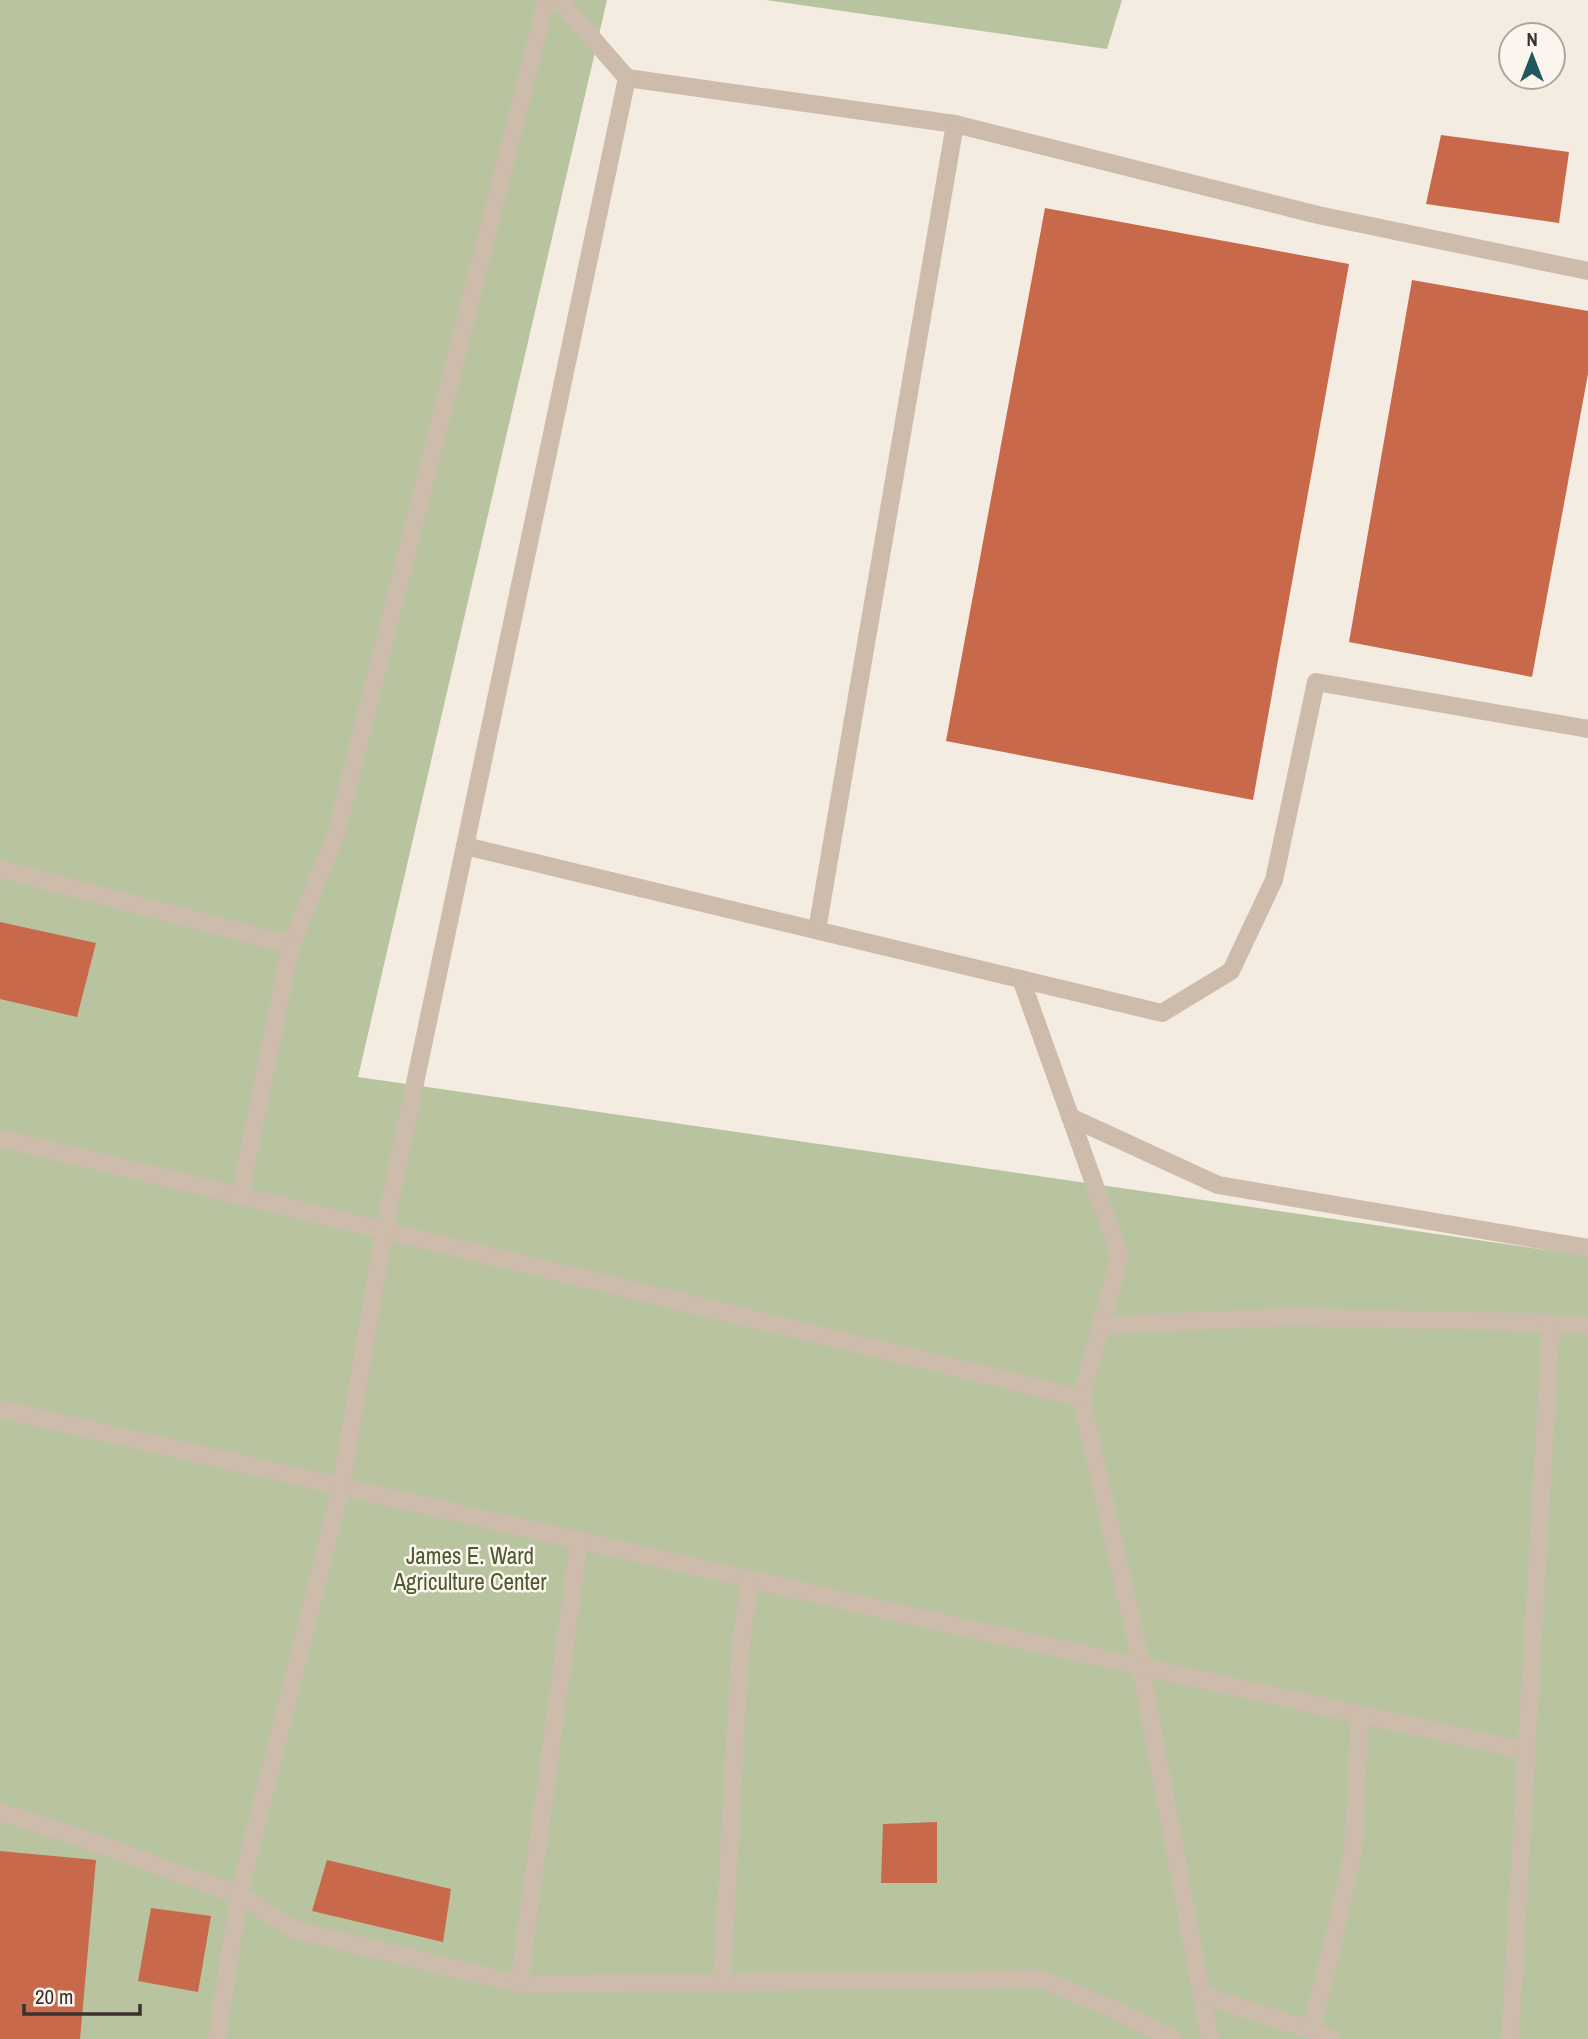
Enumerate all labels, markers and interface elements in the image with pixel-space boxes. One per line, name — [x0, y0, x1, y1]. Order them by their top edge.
north arrow — [1497, 21, 1567, 91]
text: N — [1526, 26, 1538, 52]
park label: James E. Ward Agriculture Center — [392, 1540, 547, 1597]
scale bar — [24, 1972, 140, 2016]
text: 20 m — [35, 1982, 73, 2011]

